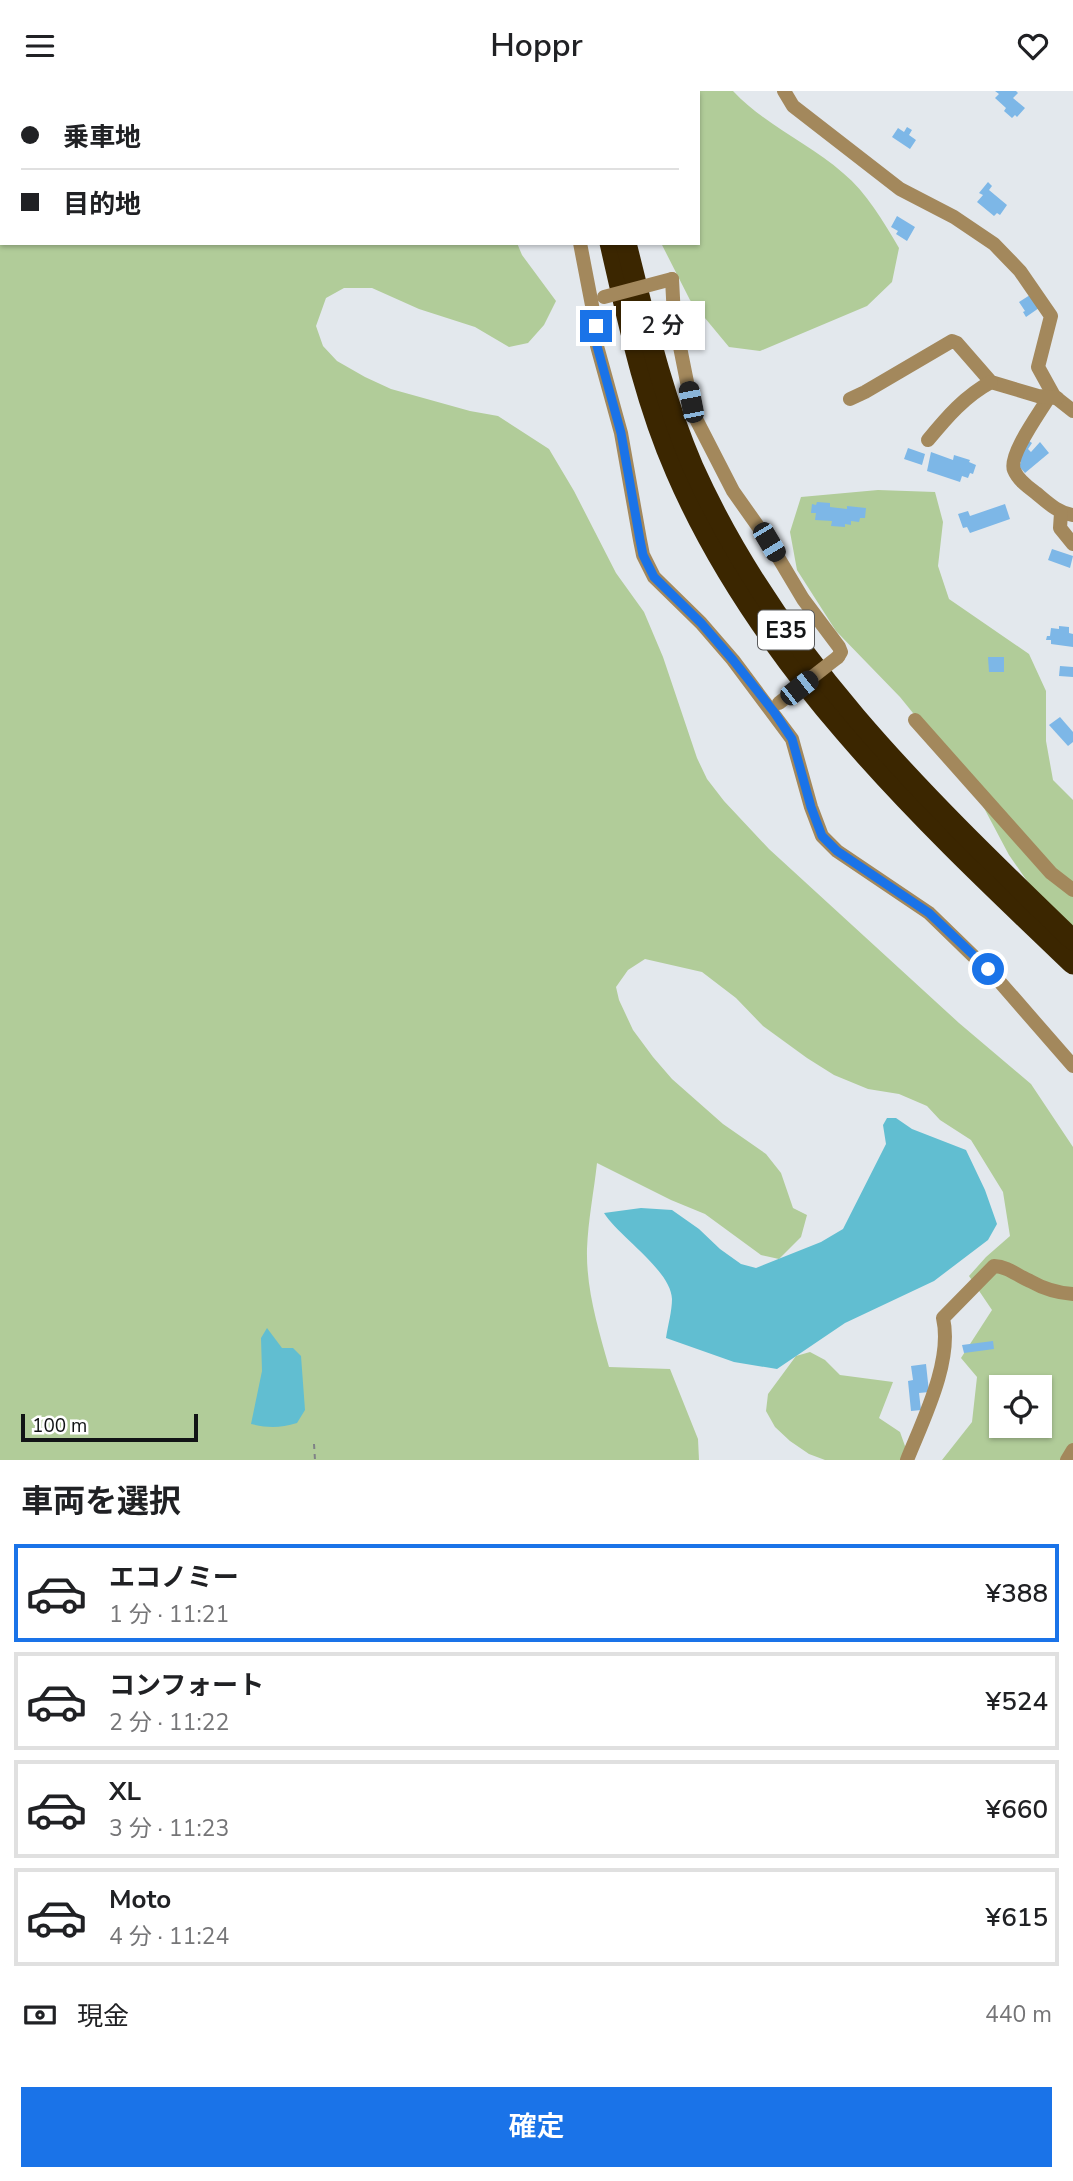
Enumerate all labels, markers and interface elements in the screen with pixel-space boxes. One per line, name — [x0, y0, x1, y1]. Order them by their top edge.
text: Hoppr — [490, 24, 583, 67]
icon: menu — [21, 27, 59, 65]
icon: heart — [1014, 27, 1052, 65]
text: 乗車地 — [63, 120, 141, 155]
text: 目的地 — [63, 187, 141, 222]
callout: 2 分 — [620, 301, 704, 351]
route end — [580, 310, 612, 342]
text: 2 分 — [642, 310, 684, 341]
car — [677, 379, 706, 425]
car — [750, 519, 789, 565]
road number: E35 — [758, 611, 814, 649]
car — [776, 667, 823, 709]
route start — [972, 953, 1004, 985]
map controls — [989, 1375, 1052, 1438]
button: locate — [989, 1375, 1052, 1438]
scale bar — [21, 1411, 198, 1443]
text: 100 m — [32, 1413, 87, 1439]
text: 車両を選択 — [21, 1480, 181, 1523]
text: エコノミー — [109, 1560, 239, 1595]
icon: car — [25, 1562, 88, 1625]
text: ¥388 — [986, 1576, 1048, 1611]
text: 1 分 · 11:21 — [109, 1599, 229, 1630]
text: コンフォート — [109, 1668, 264, 1703]
icon: car — [25, 1670, 88, 1733]
text: ¥524 — [986, 1684, 1048, 1719]
text: 2 分 · 11:22 — [109, 1707, 229, 1738]
text: XL — [109, 1774, 141, 1809]
icon: car — [25, 1778, 88, 1841]
text: ¥660 — [986, 1792, 1048, 1827]
text: 3 分 · 11:23 — [109, 1813, 229, 1844]
text: Moto — [109, 1882, 171, 1917]
icon: car — [25, 1886, 88, 1949]
text: ¥615 — [986, 1900, 1048, 1935]
text: 4 分 · 11:24 — [109, 1921, 229, 1952]
icon: cash — [21, 1996, 59, 2034]
text: 現金 — [77, 1999, 129, 2034]
text: 440 m — [985, 1999, 1052, 2030]
button: 確定 — [21, 2087, 1052, 2167]

